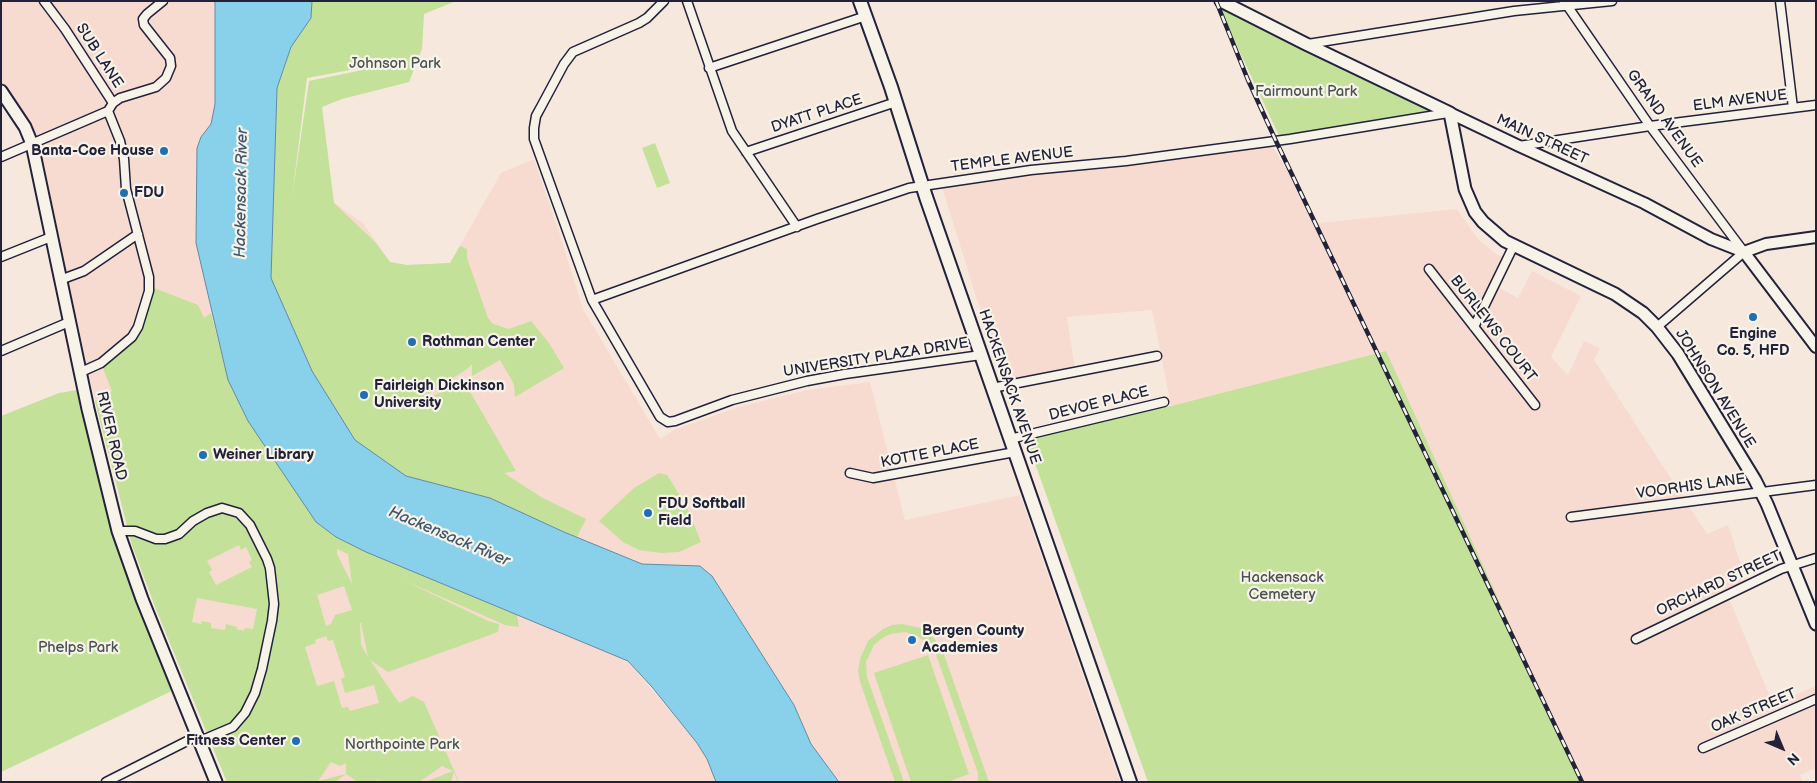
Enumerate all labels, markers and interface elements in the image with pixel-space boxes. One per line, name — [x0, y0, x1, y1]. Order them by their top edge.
street label: SUB LANE — [71, 20, 127, 92]
park label: Johnson Park — [349, 55, 441, 73]
street label: GRAND AVENUE — [1622, 67, 1706, 171]
park label: Fairmount Park — [1255, 83, 1357, 101]
street label: ELM AVENUE — [1692, 86, 1788, 116]
street label: DYATT PLACE — [769, 91, 865, 137]
street label: MAIN STREET — [1493, 111, 1591, 169]
water label: Hackensack River — [231, 128, 253, 258]
place label: Banta-Coe House — [31, 142, 154, 160]
street label: TEMPLE AVENUE — [950, 144, 1074, 176]
marker: Banta-Coe House — [158, 145, 170, 157]
place label: FDU — [134, 184, 164, 202]
marker: FDU — [118, 187, 130, 199]
street label: BURLEWS COURT — [1446, 272, 1540, 386]
street label: HACKENSACK AVENUE — [974, 307, 1044, 467]
marker: Engine Co. 5, HFD — [1747, 311, 1759, 323]
place label: Engine Co. 5, HFD — [1717, 325, 1789, 360]
street label: JOHNSON AVENUE — [1671, 326, 1759, 452]
place label: Rothman Center — [422, 333, 535, 351]
street label: UNIVERSITY PLAZA DRIVE — [782, 334, 970, 382]
marker: Rothman Center — [406, 336, 418, 348]
place label: Fairleigh Dickinson University — [374, 377, 504, 412]
street label: DEVOE PLACE — [1047, 383, 1151, 425]
marker: Fairleigh Dickinson University — [358, 389, 370, 401]
street label: RIVER ROAD — [92, 390, 130, 482]
street label: KOTTE PLACE — [879, 436, 981, 472]
place label: Weiner Library — [213, 446, 314, 464]
marker: Weiner Library — [197, 449, 209, 461]
street label: VOORHIS LANE — [1635, 470, 1747, 504]
place label: FDU Softball Field — [658, 495, 745, 530]
water label: Hackensack River — [386, 503, 512, 571]
marker: FDU Softball Field — [642, 507, 654, 519]
street label: ORCHARD STREET — [1654, 547, 1784, 621]
park label: Hackensack Cemetery — [1240, 569, 1324, 604]
place label: Bergen County Academies — [922, 622, 1024, 657]
marker: Bergen County Academies — [906, 634, 918, 646]
park label: Phelps Park — [38, 639, 118, 657]
street label: OAK STREET — [1709, 685, 1799, 737]
north arrow — [1757, 723, 1807, 773]
place label: Fitness Center — [186, 732, 286, 750]
marker: Fitness Center — [290, 735, 302, 747]
park label: Northpointe Park — [345, 736, 459, 754]
text: N — [1783, 749, 1803, 769]

